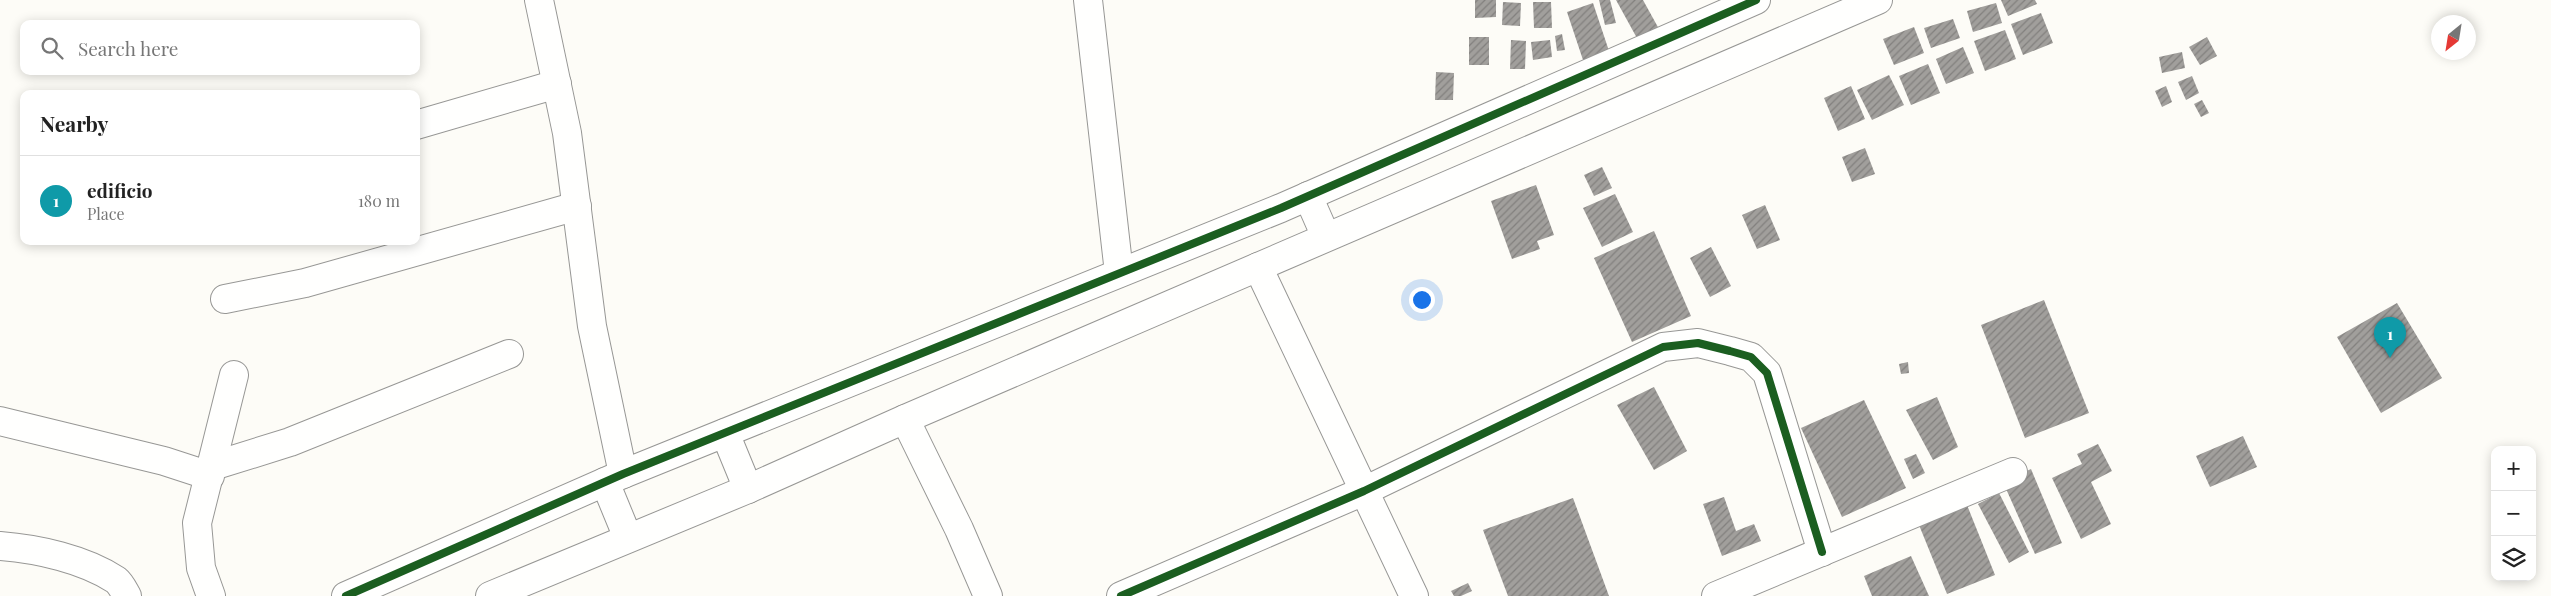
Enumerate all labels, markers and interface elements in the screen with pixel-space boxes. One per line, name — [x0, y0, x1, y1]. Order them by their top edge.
north arrow — [2431, 15, 2476, 60]
search box — [20, 20, 420, 75]
icon: search — [38, 34, 66, 62]
text: Search here — [78, 35, 178, 61]
text: Nearby — [40, 109, 109, 137]
text: edificio — [87, 177, 153, 203]
text: 1 — [53, 190, 59, 211]
text: 180 m — [358, 190, 400, 211]
text: Place — [87, 203, 125, 224]
your location — [1409, 287, 1435, 313]
pin: 1 — [2374, 317, 2406, 358]
map controls — [2491, 446, 2536, 581]
button: + — [2491, 446, 2536, 491]
button: − — [2491, 491, 2536, 536]
button: layers — [2491, 536, 2536, 581]

